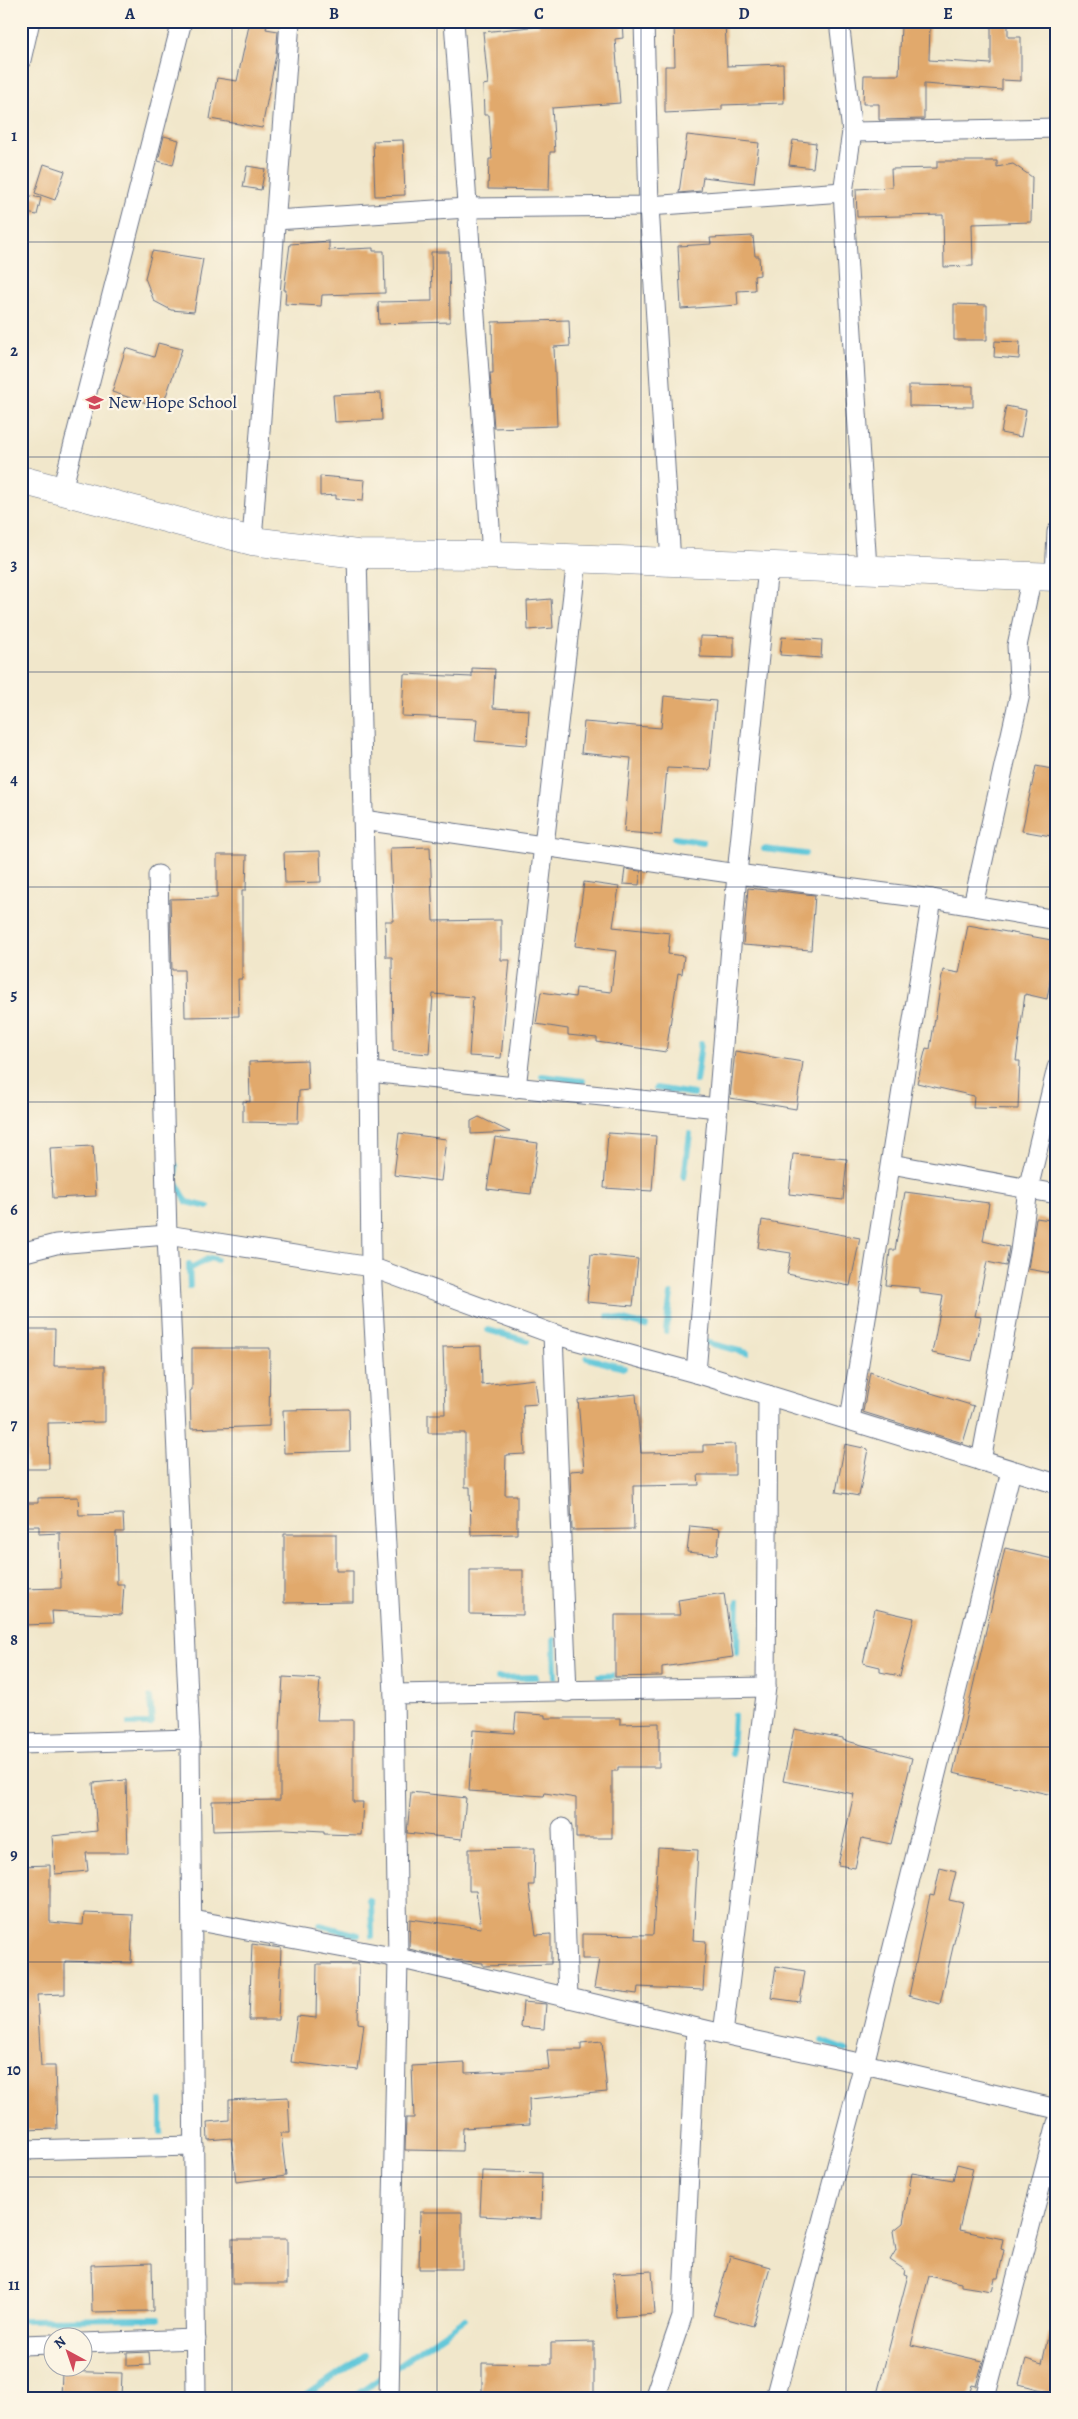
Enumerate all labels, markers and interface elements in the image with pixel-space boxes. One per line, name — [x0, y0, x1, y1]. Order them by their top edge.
text: A — [124, 3, 136, 25]
text: B — [329, 3, 339, 25]
text: C — [534, 3, 544, 25]
text: D — [738, 3, 750, 25]
text: E — [943, 3, 953, 25]
text: 1 — [11, 125, 17, 147]
text: 2 — [10, 340, 18, 362]
place label: New Hope School — [108, 390, 238, 414]
school or university icon: New Hope School — [84, 392, 104, 412]
text: 3 — [11, 554, 18, 576]
text: 4 — [10, 769, 18, 791]
text: 5 — [11, 984, 18, 1006]
text: 6 — [10, 1199, 18, 1221]
text: 7 — [11, 1414, 18, 1436]
text: 8 — [10, 1629, 18, 1651]
text: 9 — [10, 1844, 18, 1866]
text: 10 — [7, 2059, 21, 2081]
text: 11 — [8, 2274, 20, 2296]
north arrow — [42, 2326, 92, 2376]
text: N — [50, 2332, 70, 2353]

